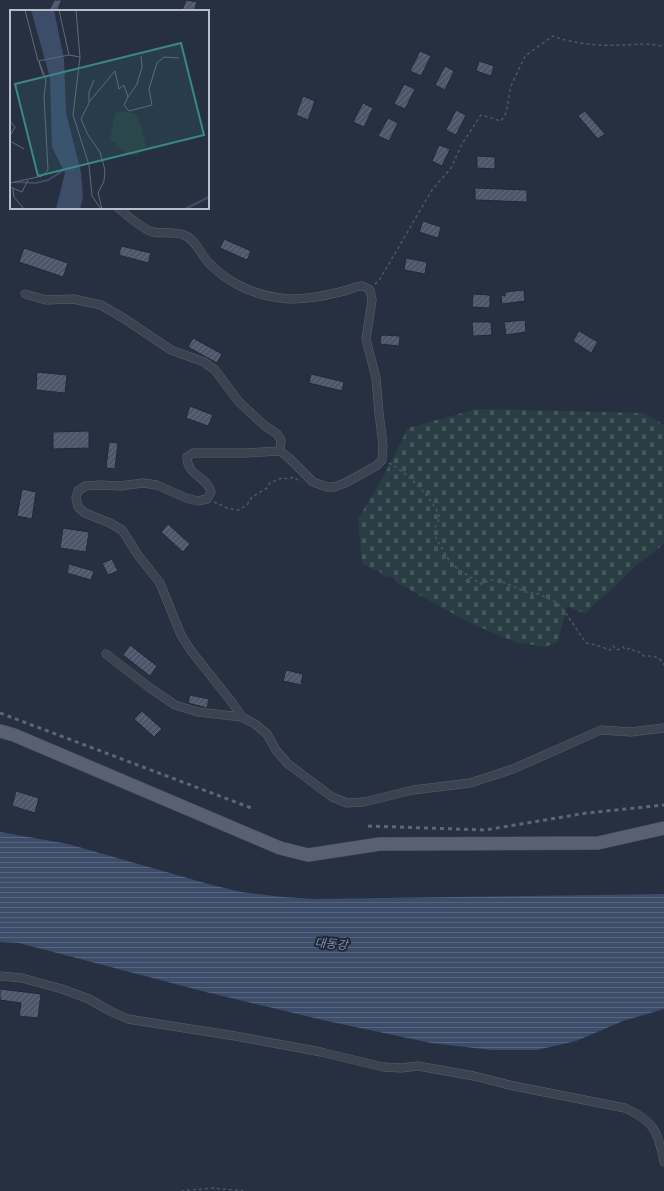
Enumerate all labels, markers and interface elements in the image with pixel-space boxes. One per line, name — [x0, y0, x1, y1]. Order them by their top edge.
inset map — [10, 10, 209, 209]
water label: 대동강 — [314, 936, 350, 952]

